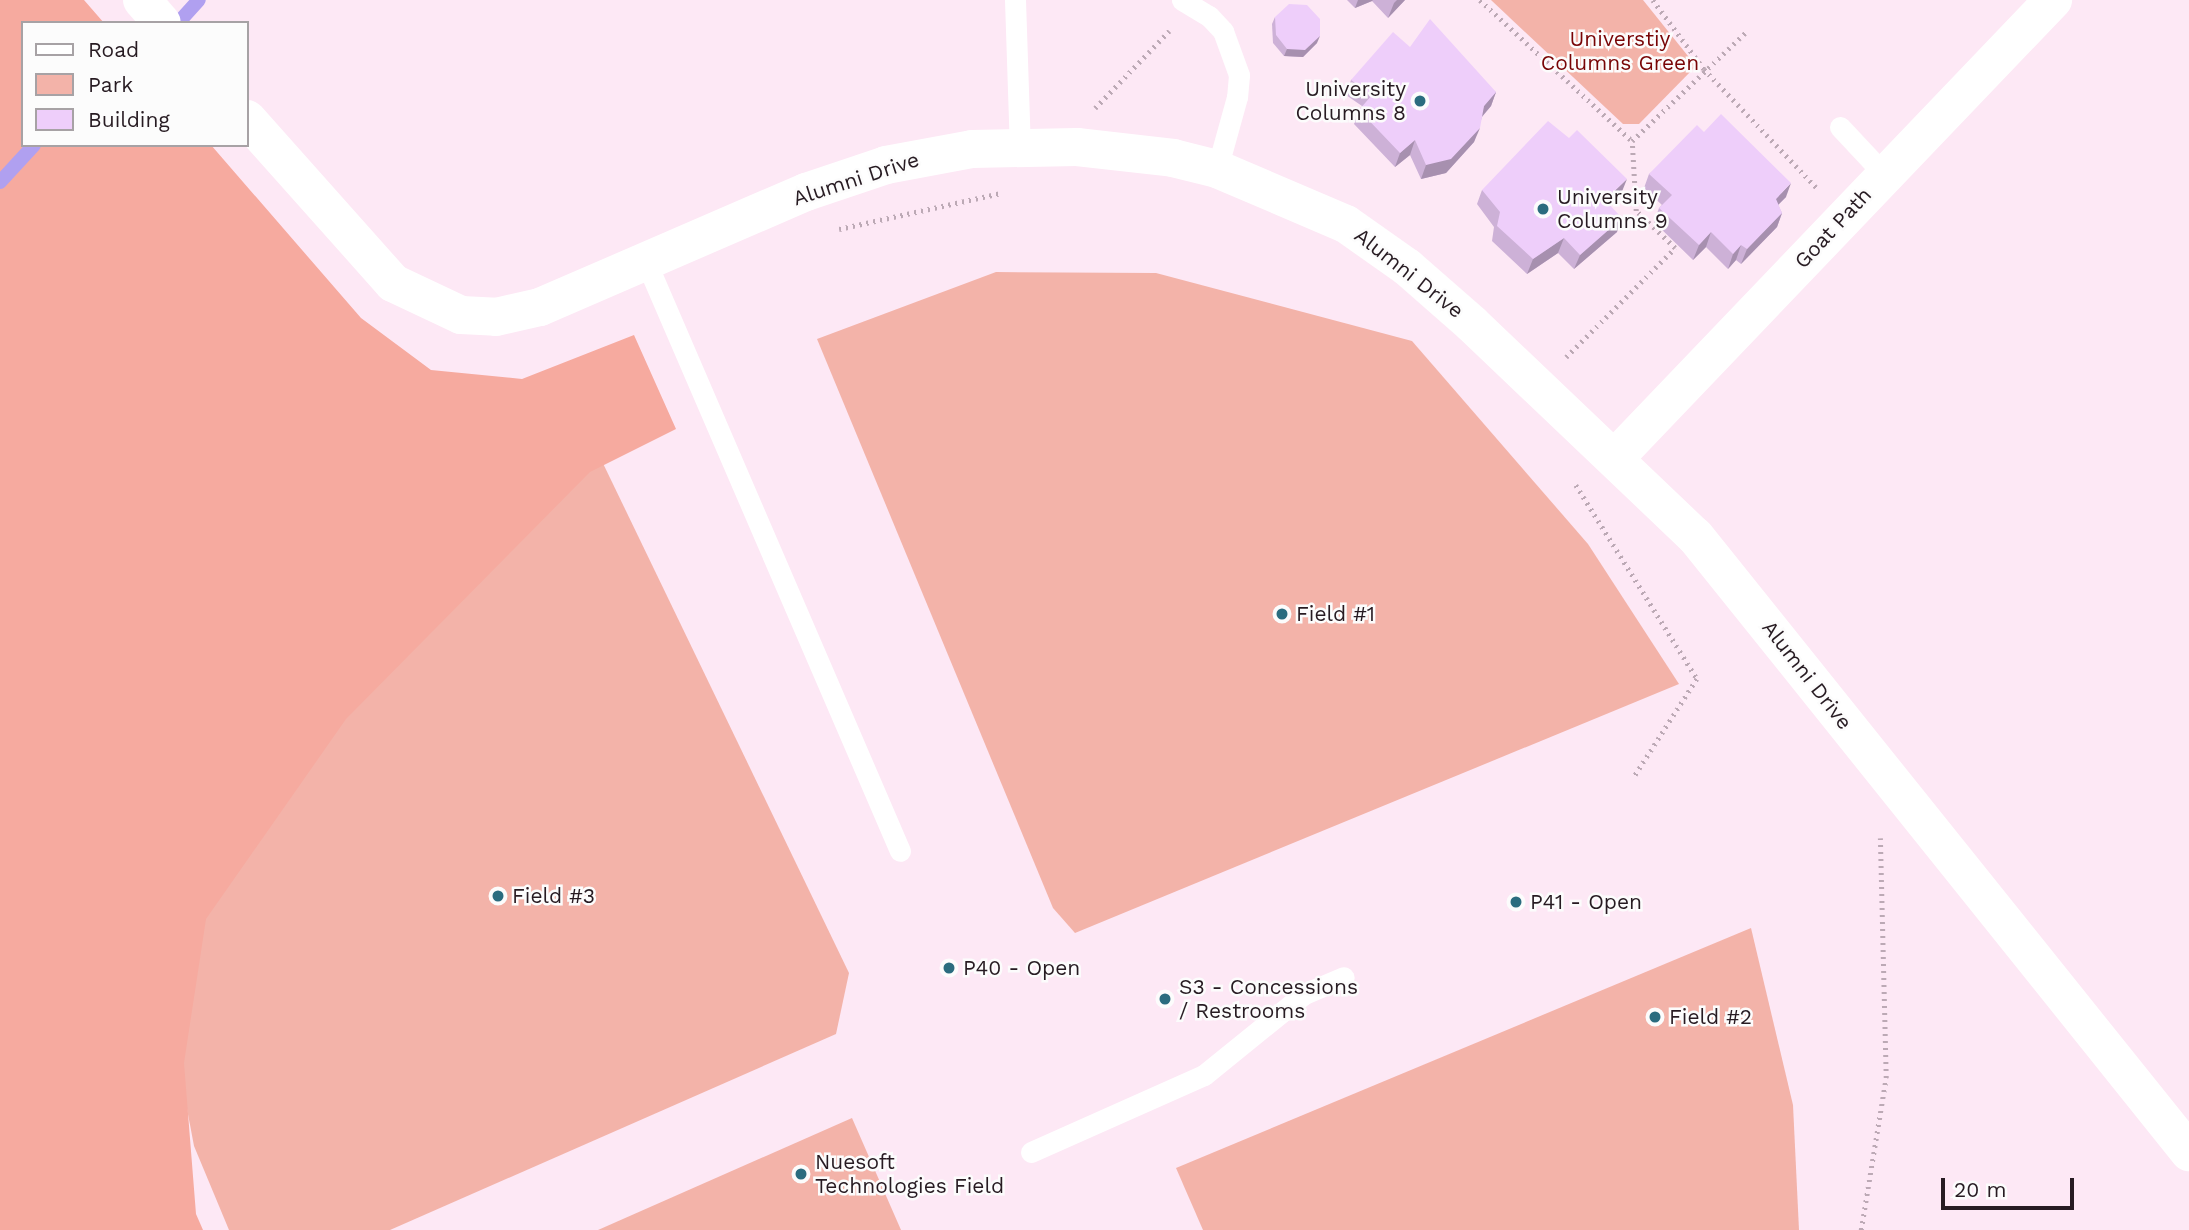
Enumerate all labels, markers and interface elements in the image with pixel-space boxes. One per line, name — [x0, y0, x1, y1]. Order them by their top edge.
legend — [21, 21, 248, 147]
park label: Universtiy Columns Green — [1541, 26, 1699, 76]
text: Road — [88, 37, 139, 62]
text: Park — [88, 72, 133, 97]
place label: University Columns 8 — [1295, 76, 1406, 126]
marker: University Columns 8 — [1412, 93, 1428, 109]
text: Building — [88, 107, 170, 132]
street label: Alumni Drive — [790, 147, 922, 211]
street label: Goat Path — [1789, 182, 1877, 274]
place label: University Columns 9 — [1557, 184, 1668, 234]
marker: University Columns 9 — [1535, 201, 1551, 217]
street label: Alumni Drive — [1350, 223, 1468, 323]
place label: Field #1 — [1296, 601, 1375, 627]
marker: Field #1 — [1274, 606, 1290, 622]
street label: Alumni Drive — [1757, 616, 1857, 734]
place label: Field #3 — [512, 883, 595, 909]
marker: Field #3 — [490, 888, 506, 904]
place label: P41 - Open — [1530, 889, 1642, 915]
marker: P41 - Open — [1508, 894, 1524, 910]
place label: P40 - Open — [963, 955, 1080, 981]
marker: P40 - Open — [941, 960, 957, 976]
place label: S3 - Concessions / Restrooms — [1179, 974, 1358, 1024]
marker: S3 - Concessions / Restrooms — [1157, 991, 1173, 1007]
place label: Field #2 — [1669, 1004, 1752, 1030]
marker: Field #2 — [1647, 1009, 1663, 1025]
place label: Nuesoft Technologies Field — [815, 1149, 1004, 1199]
scale bar — [1944, 1164, 2077, 1208]
marker: Nuesoft Technologies Field — [793, 1166, 809, 1182]
text: 20 m — [1954, 1177, 2006, 1202]

